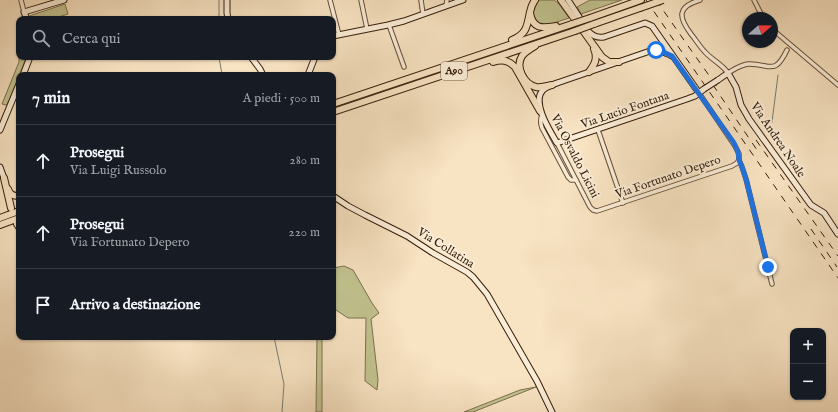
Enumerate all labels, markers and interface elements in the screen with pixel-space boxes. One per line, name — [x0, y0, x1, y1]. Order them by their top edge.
north arrow — [742, 12, 778, 48]
search box — [16, 16, 336, 60]
icon: search — [30, 27, 52, 49]
text: Cerca qui — [62, 29, 121, 48]
route start — [647, 41, 665, 59]
road number: A90 — [441, 62, 467, 80]
text: 7 min — [32, 88, 70, 109]
street label: Via Lucio Fontana — [578, 88, 672, 132]
text: A piedi · 500 m — [243, 90, 320, 107]
street label: Via Andrea Noale — [747, 99, 809, 181]
street label: Via Osvaldo Licini — [547, 111, 603, 200]
text: Prosegui — [70, 143, 124, 162]
icon: ahead — [32, 150, 54, 172]
text: 280 m — [290, 152, 320, 169]
street label: Via Fortunato Depero — [612, 152, 723, 203]
text: Via Luigi Russolo — [70, 162, 166, 179]
text: Prosegui — [70, 215, 124, 234]
icon: ahead — [32, 222, 54, 244]
text: 220 m — [289, 224, 320, 241]
street label: Via Collatina — [414, 224, 478, 272]
text: Via Fortunato Depero — [70, 234, 190, 251]
route end — [759, 258, 777, 276]
icon: arrive — [32, 294, 54, 316]
text: Arrivo a destinazione — [70, 295, 200, 314]
map controls — [790, 328, 826, 400]
button: + — [790, 328, 826, 364]
button: − — [790, 364, 826, 400]

